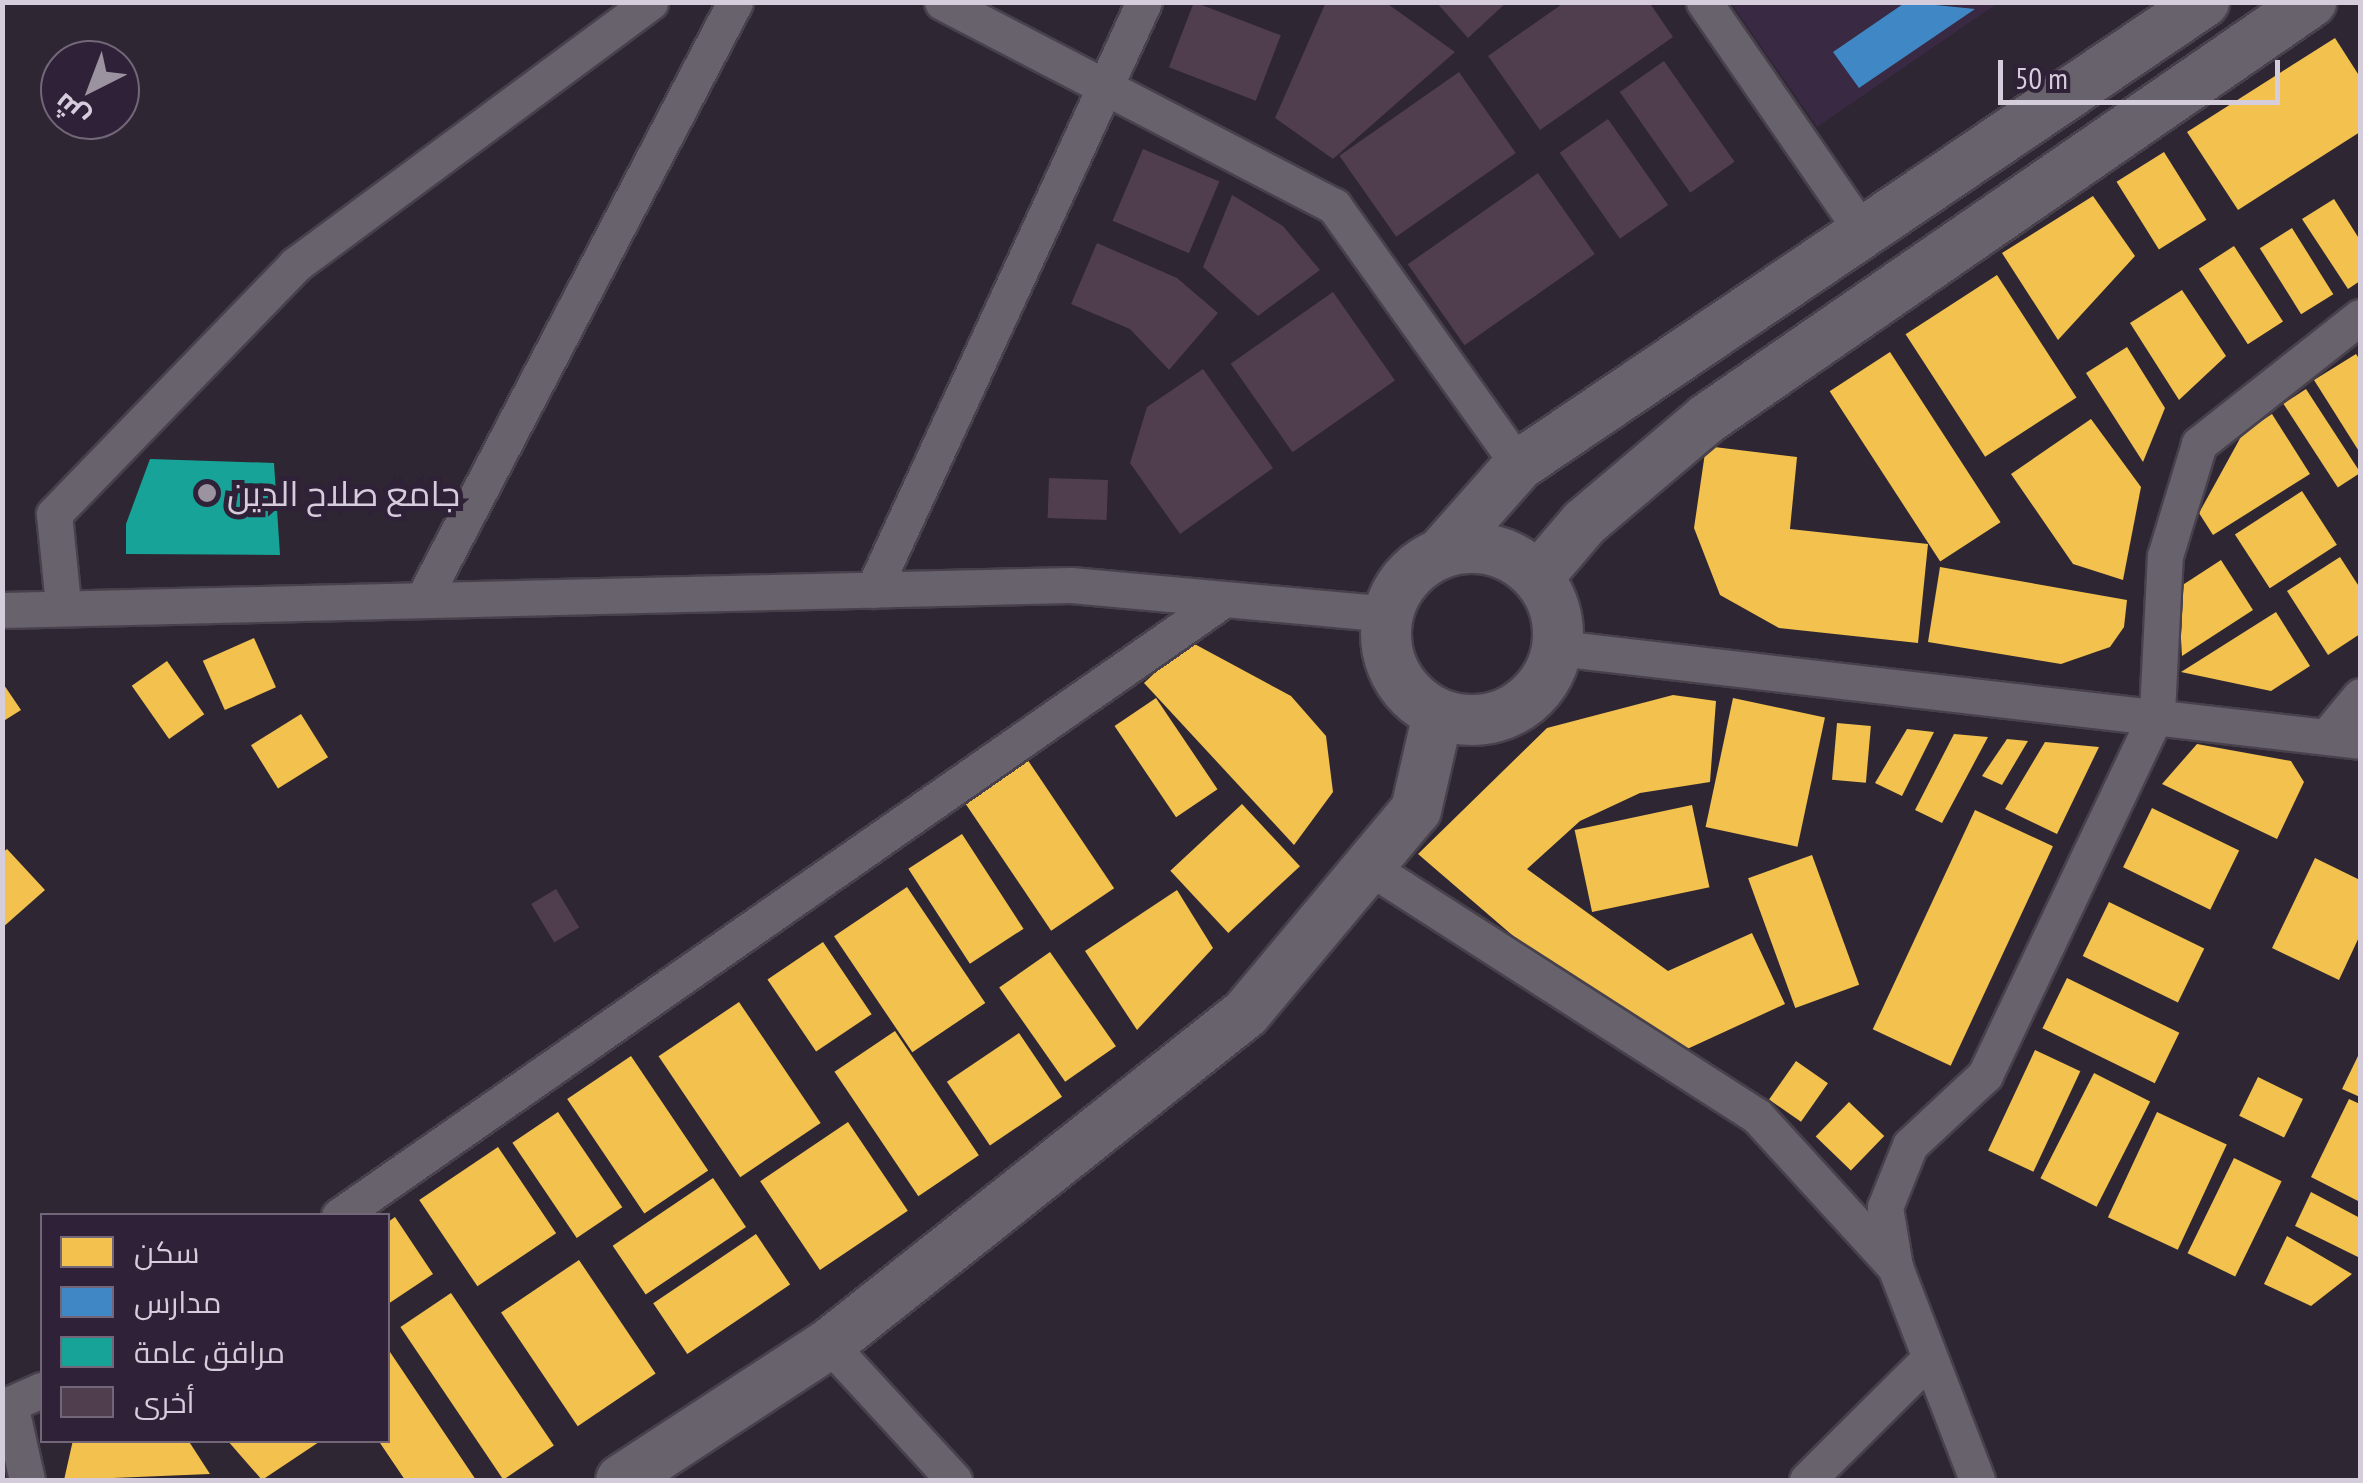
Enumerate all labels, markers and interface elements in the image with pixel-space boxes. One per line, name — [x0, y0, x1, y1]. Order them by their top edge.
north arrow — [40, 40, 140, 140]
scale bar — [2003, 40, 2286, 102]
text: 50 m — [2015, 58, 2068, 97]
text: ش — [45, 85, 97, 137]
place label: جامع صلاح الدين — [227, 472, 460, 514]
marker: جامع صلاح الدين — [196, 482, 218, 504]
legend — [40, 1213, 390, 1443]
text: سكن — [134, 1232, 200, 1271]
text: مدارس — [134, 1282, 222, 1321]
text: مرافق عامة — [134, 1332, 285, 1371]
text: أخرى — [134, 1382, 195, 1421]

